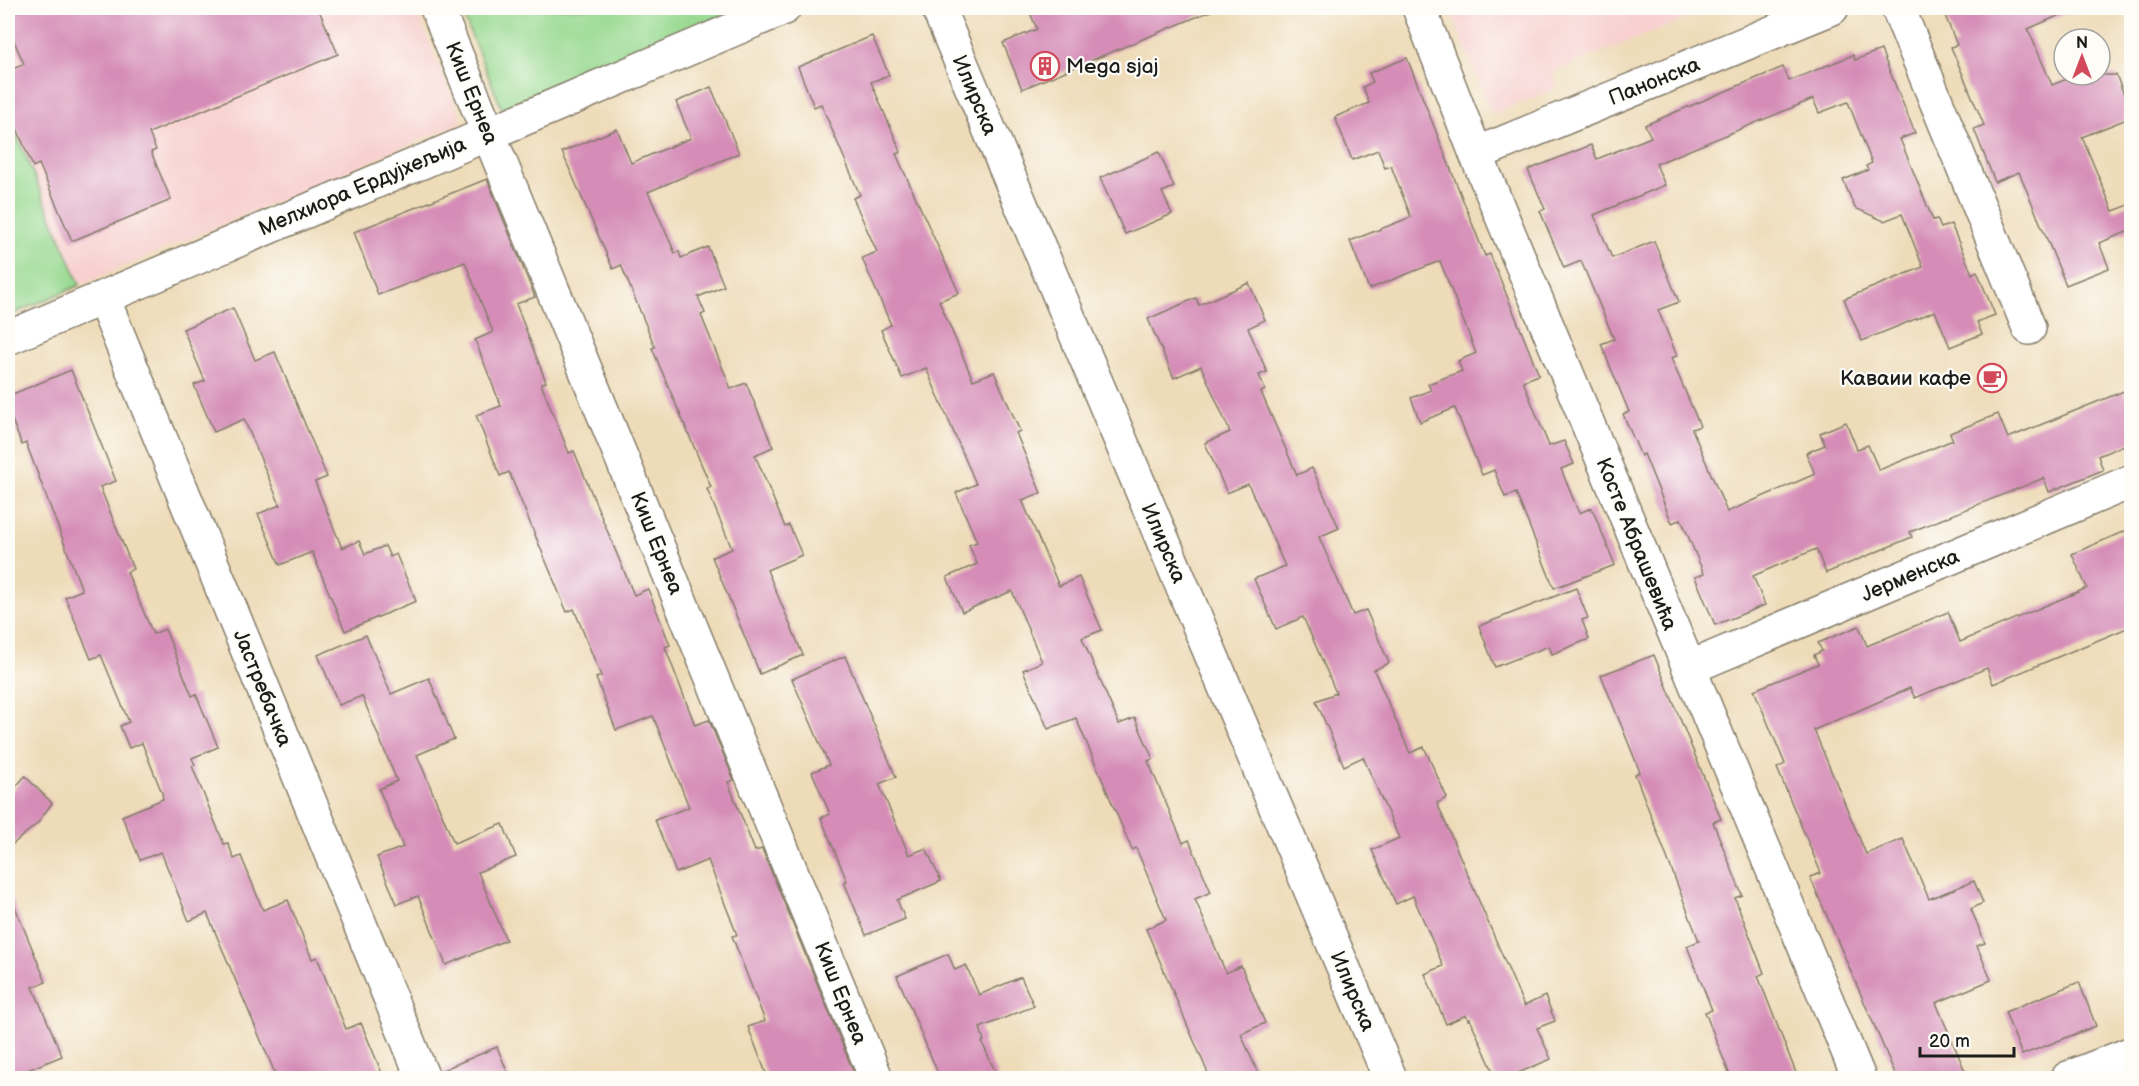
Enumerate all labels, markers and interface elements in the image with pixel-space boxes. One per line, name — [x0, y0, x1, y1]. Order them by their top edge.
north arrow — [2052, 27, 2112, 87]
text: N — [2076, 34, 2088, 53]
street label: Киш Ернеа — [440, 38, 504, 149]
building icon: Mega sjaj — [1029, 50, 1061, 82]
street label: Илирска — [947, 51, 1003, 140]
street label: Панонска — [1605, 52, 1704, 111]
place label: Mega sjaj — [1066, 54, 1159, 79]
street label: Мелхиора Ердујхељија — [255, 131, 470, 242]
cafe icon: Каваии кафе — [1976, 362, 2008, 394]
place label: Каваии кафе — [1840, 366, 1971, 391]
street label: Косте Абрашевића — [1591, 454, 1683, 635]
street label: Киш Ернеа — [625, 488, 689, 599]
street label: Илирска — [1136, 499, 1192, 588]
street label: Јерменска — [1857, 543, 1964, 607]
street label: Јастребачка — [228, 626, 298, 751]
street label: Киш Ернеа — [809, 938, 873, 1049]
street label: Илирска — [1325, 947, 1381, 1036]
scale bar — [1920, 1020, 2014, 1058]
text: 20 m — [1929, 1031, 1970, 1052]

